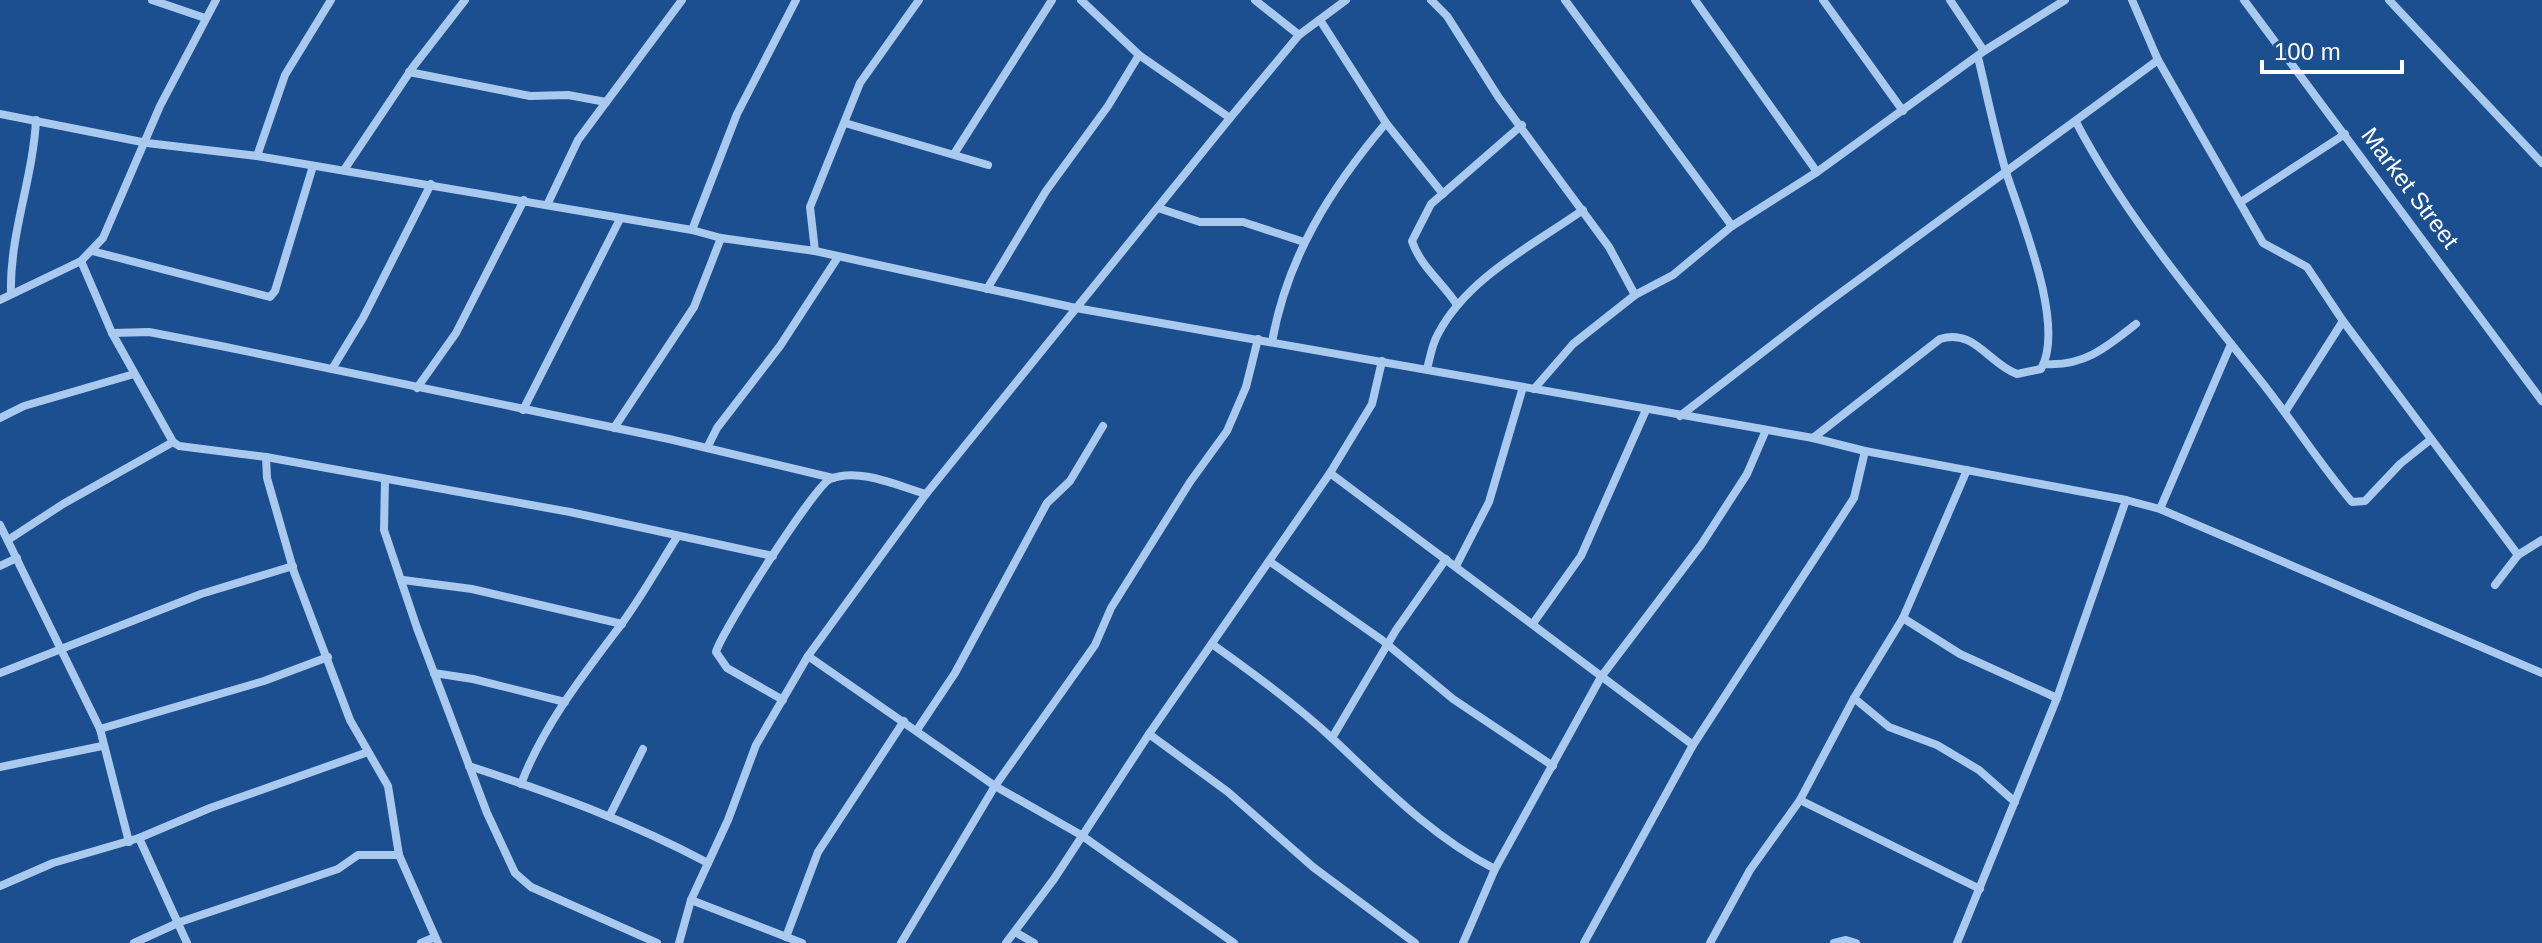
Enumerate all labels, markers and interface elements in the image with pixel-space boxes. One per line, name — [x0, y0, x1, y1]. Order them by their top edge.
scale bar — [2262, 24, 2402, 74]
text: 100 m — [2274, 38, 2341, 65]
street label: Market Street — [2356, 122, 2465, 254]

